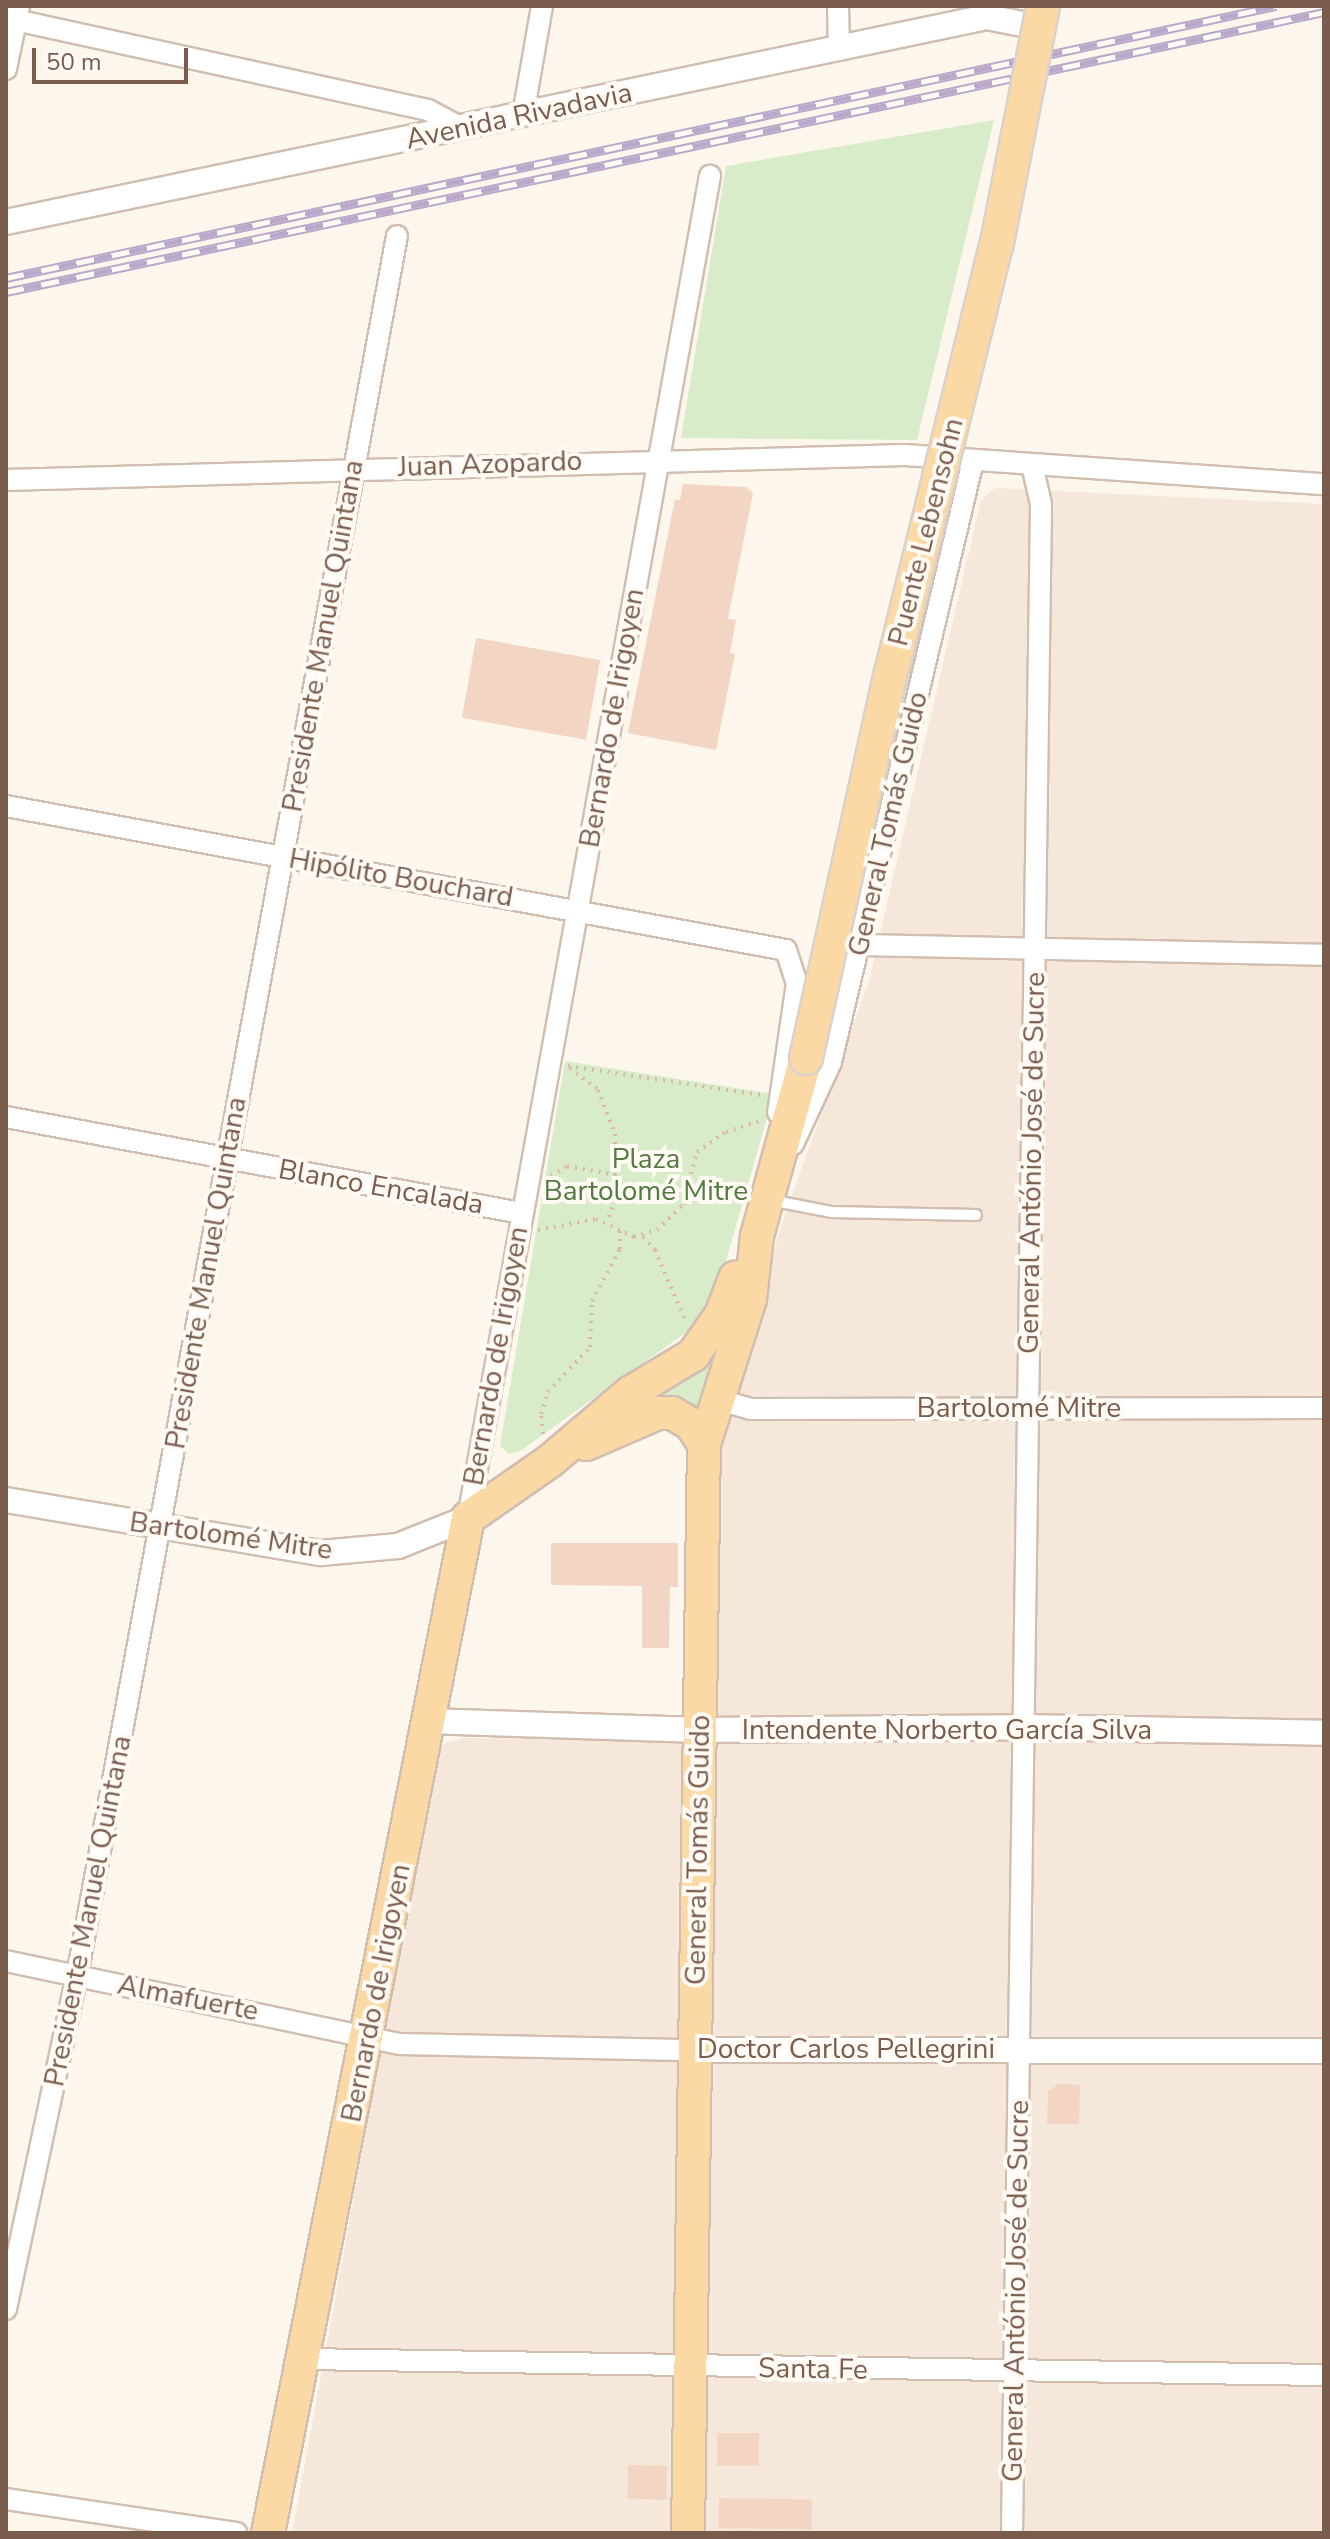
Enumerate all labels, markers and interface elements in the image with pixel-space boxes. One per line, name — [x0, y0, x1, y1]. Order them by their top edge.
scale bar — [36, 32, 192, 82]
text: 50 m — [46, 46, 102, 78]
street label: Avenida Rivadavia — [403, 76, 635, 156]
street label: Puente Lebensohn — [881, 415, 971, 649]
street label: Juan Azopardo — [397, 444, 583, 484]
street label: Presidente Manuel Quintana — [275, 457, 371, 815]
street label: Bernardo de Irigoyen — [573, 586, 651, 850]
street label: General Tomás Guido — [841, 688, 935, 960]
street label: Hipólito Bouchard — [286, 842, 516, 914]
street label: General António José de Sucre — [1012, 972, 1052, 1354]
street label: Presidente Manuel Quintana — [158, 1094, 254, 1452]
park label: Plaza Bartolomé Mitre — [544, 1142, 748, 1208]
street label: Blanco Encalada — [276, 1152, 486, 1222]
street label: Bernardo de Irigoyen — [457, 1224, 535, 1488]
street label: Bartolomé Mitre — [917, 1391, 1121, 1425]
street label: Bartolomé Mitre — [127, 1505, 335, 1567]
street label: Intendente Norberto García Silva — [742, 1713, 1152, 1747]
street label: General Tomás Guido — [679, 1715, 717, 1985]
street label: Presidente Manuel Quintana — [37, 1733, 139, 2089]
street label: Bernardo de Irigoyen — [334, 1861, 418, 2125]
street label: Almafuerte — [115, 1968, 261, 2028]
street label: Doctor Carlos Pellegrini — [697, 2032, 995, 2066]
street label: General António José de Sucre — [996, 2100, 1036, 2482]
street label: Santa Fe — [758, 2351, 868, 2387]

